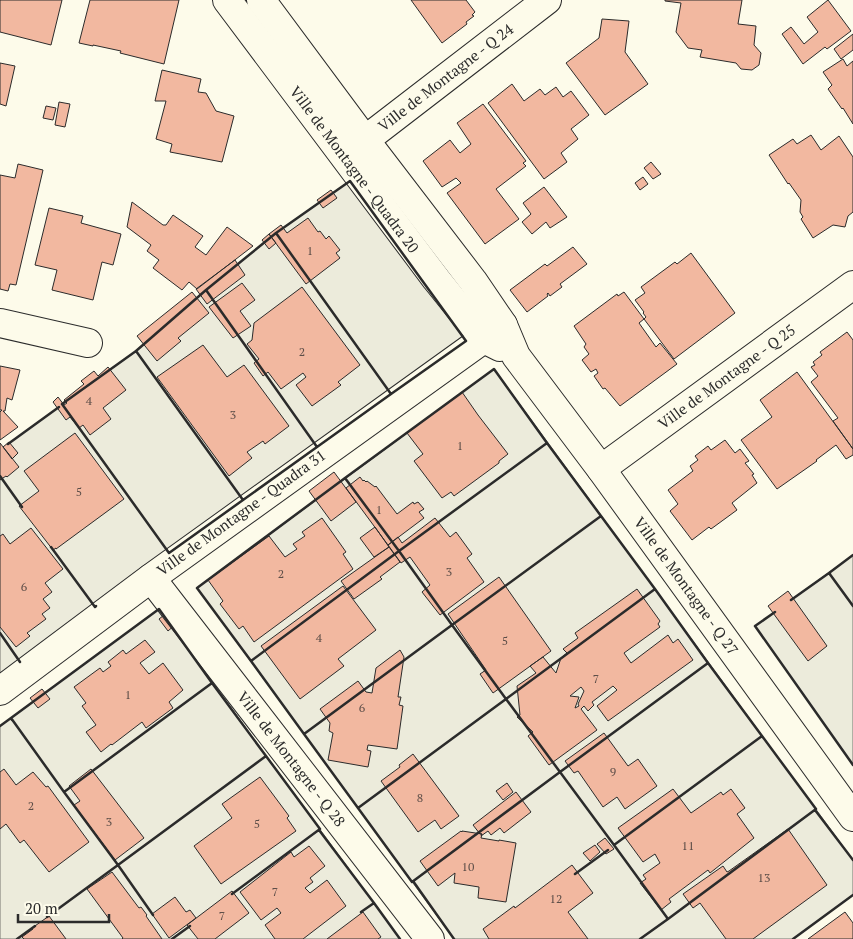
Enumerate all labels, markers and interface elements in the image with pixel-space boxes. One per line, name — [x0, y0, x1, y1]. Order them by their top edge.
street label: Ville de Montagne - Q 24 — [374, 19, 517, 135]
street label: Ville de Montagne - Quadra 20 — [286, 82, 424, 256]
house number: 1 — [307, 243, 313, 258]
street label: Ville de Montagne - Q 25 — [654, 319, 799, 433]
house number: 2 — [299, 344, 305, 359]
house number: 4 — [86, 393, 93, 408]
house number: 3 — [230, 407, 236, 422]
house number: 1 — [457, 438, 463, 453]
street label: Ville de Montagne - Quadra 31 — [152, 445, 329, 580]
house number: 5 — [76, 484, 82, 499]
house number: 1 — [376, 502, 382, 517]
street label: Ville de Montagne - Q 27 — [630, 513, 743, 659]
house number: 3 — [446, 564, 452, 579]
house number: 2 — [278, 566, 284, 581]
house number: 6 — [21, 579, 28, 594]
house number: 4 — [316, 630, 323, 645]
house number: 5 — [502, 633, 508, 648]
house number: 7 — [593, 671, 599, 686]
house number: 1 — [125, 687, 131, 702]
street label: Ville de Montagne - Q 28 — [233, 687, 350, 830]
house number: 6 — [359, 700, 366, 715]
house number: 9 — [610, 764, 616, 779]
house number: 8 — [417, 790, 423, 805]
house number: 2 — [28, 798, 34, 813]
house number: 3 — [106, 814, 112, 829]
house number: 5 — [254, 816, 260, 831]
house number: 11 — [682, 838, 694, 853]
house number: 10 — [462, 859, 474, 874]
house number: 13 — [758, 870, 770, 885]
house number: 7 — [272, 884, 278, 899]
house number: 12 — [550, 891, 562, 906]
scale bar — [18, 892, 109, 924]
text: 20 m — [25, 898, 58, 918]
house number: 7 — [219, 908, 225, 923]

